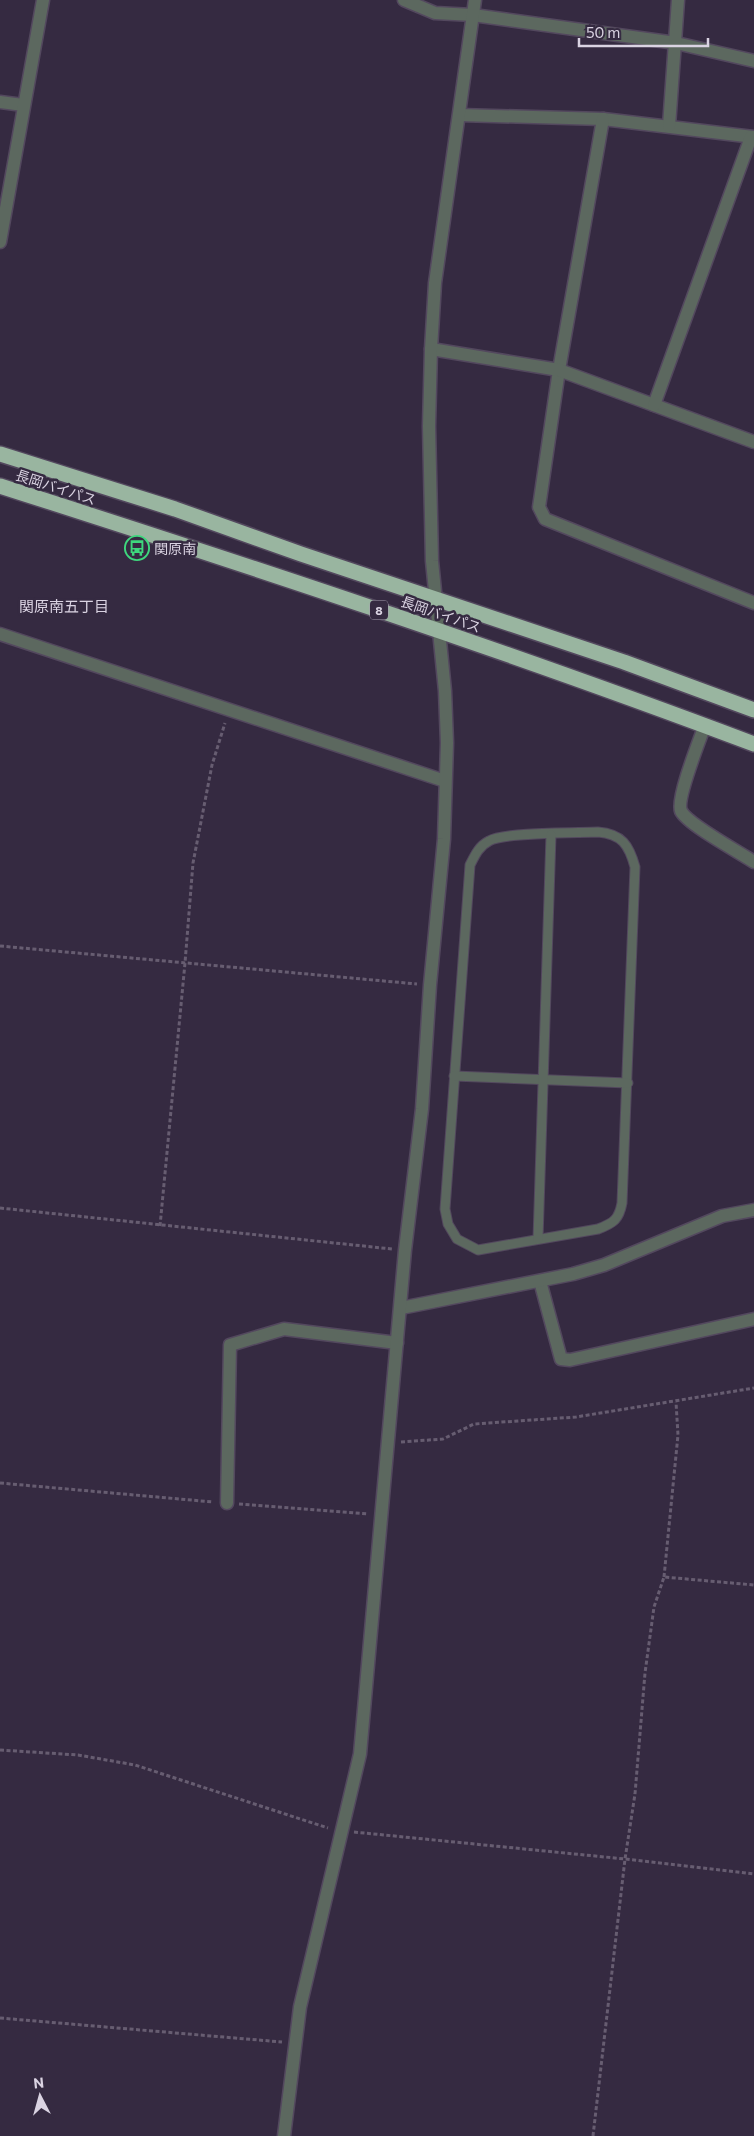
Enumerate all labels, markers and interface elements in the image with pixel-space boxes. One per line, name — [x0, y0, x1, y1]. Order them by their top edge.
scale bar — [579, 15, 708, 47]
text: 50 m — [586, 23, 620, 41]
street label: 長岡バイパス — [14, 466, 98, 508]
bus stop icon: 関原南 — [124, 535, 150, 561]
place label: 関原南 — [154, 540, 196, 557]
street label: 長岡バイパス — [399, 592, 483, 636]
district label: 関原南五丁目 — [19, 597, 109, 615]
road number: 8 — [370, 600, 388, 620]
north arrow — [15, 2071, 65, 2121]
text: N — [32, 2074, 45, 2092]

